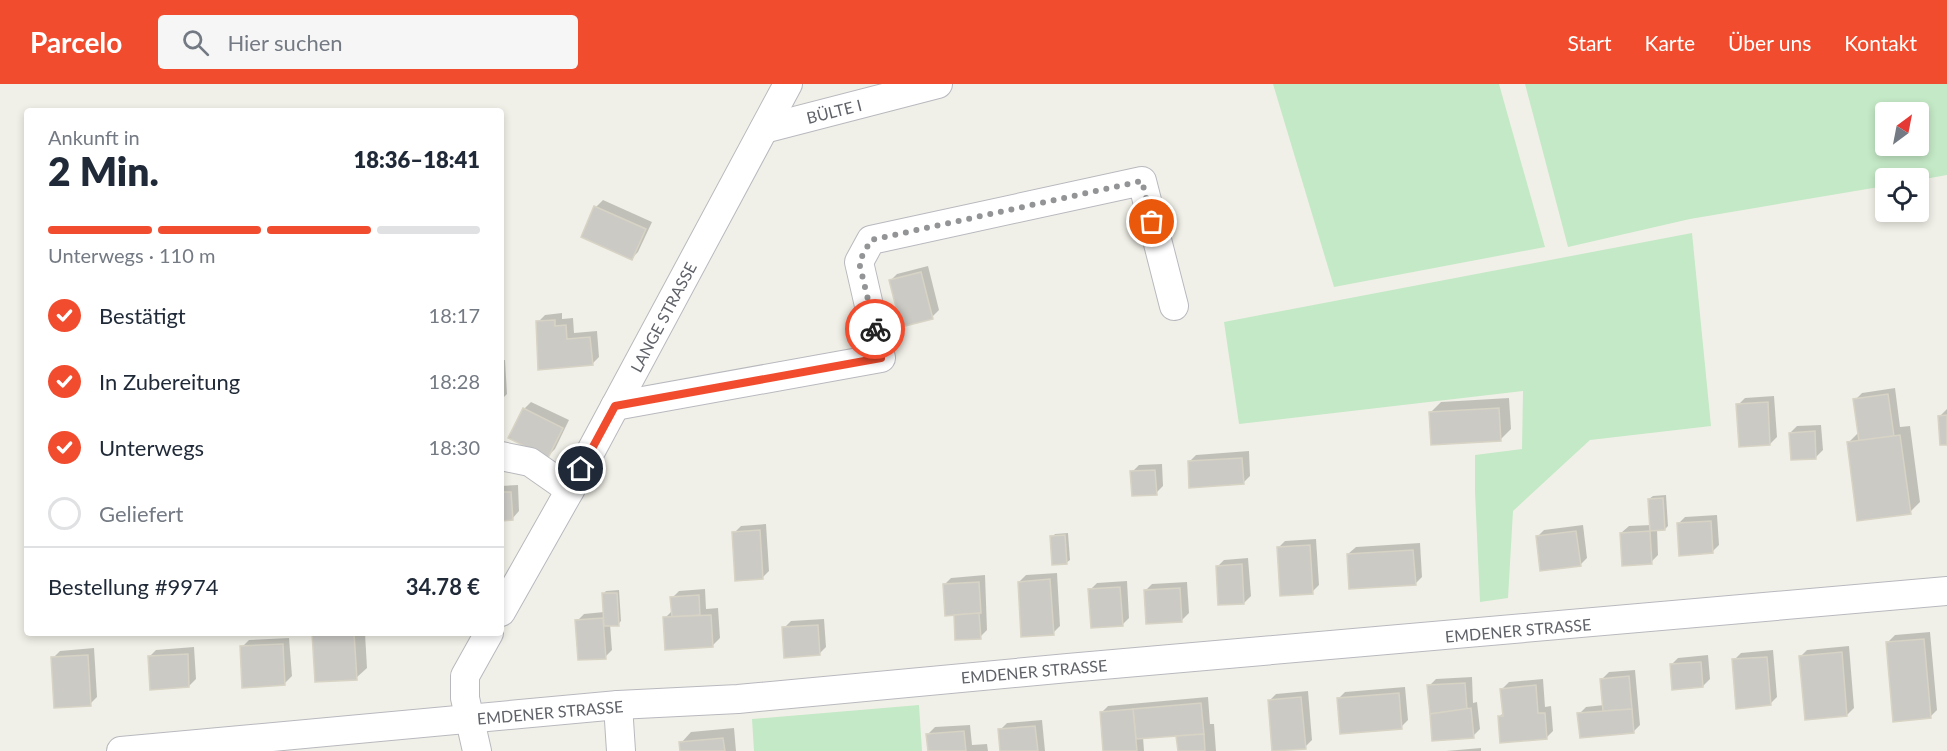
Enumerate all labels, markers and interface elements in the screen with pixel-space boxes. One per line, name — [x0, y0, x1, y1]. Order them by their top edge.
search box — [158, 15, 578, 69]
text: Parcelo — [30, 25, 122, 59]
icon: search — [179, 26, 212, 59]
text: Hier suchen — [227, 29, 343, 56]
text: Start — [1567, 30, 1612, 55]
text: Karte — [1645, 30, 1695, 55]
text: Über uns — [1728, 30, 1811, 55]
text: Kontakt — [1844, 30, 1917, 55]
street label: BÜLTE I — [804, 95, 864, 127]
north arrow — [1875, 102, 1929, 156]
map controls — [1875, 102, 1929, 222]
text: Ankunft in — [48, 125, 140, 149]
text: 18:36–18:41 — [354, 146, 480, 173]
text: 2 Min. — [48, 148, 159, 194]
button: locate — [1875, 168, 1929, 222]
pin — [1126, 196, 1177, 247]
icon: bag — [1135, 205, 1168, 238]
text: Unterwegs · 110 m — [48, 243, 215, 267]
street label: LANGE STRASSE — [626, 259, 700, 375]
icon: check — [48, 299, 81, 332]
courier — [845, 299, 905, 359]
text: Bestätigt — [99, 302, 186, 329]
text: 18:17 — [429, 303, 480, 327]
icon: bike — [859, 313, 892, 346]
icon: check — [48, 365, 81, 398]
text: In Zubereitung — [99, 368, 240, 395]
text: 18:28 — [429, 369, 480, 393]
icon: check — [48, 431, 81, 464]
text: Unterwegs — [99, 434, 204, 461]
text: 18:30 — [429, 435, 480, 459]
pin — [555, 443, 606, 494]
icon: home — [564, 452, 597, 485]
text: Geliefert — [99, 500, 183, 527]
text: Bestellung #9974 — [48, 573, 218, 600]
text: 34.78 € — [406, 573, 480, 600]
street label: EMDENER STRASSE — [1444, 614, 1592, 646]
street label: EMDENER STRASSE — [960, 655, 1108, 687]
street label: EMDENER STRASSE — [476, 696, 624, 728]

